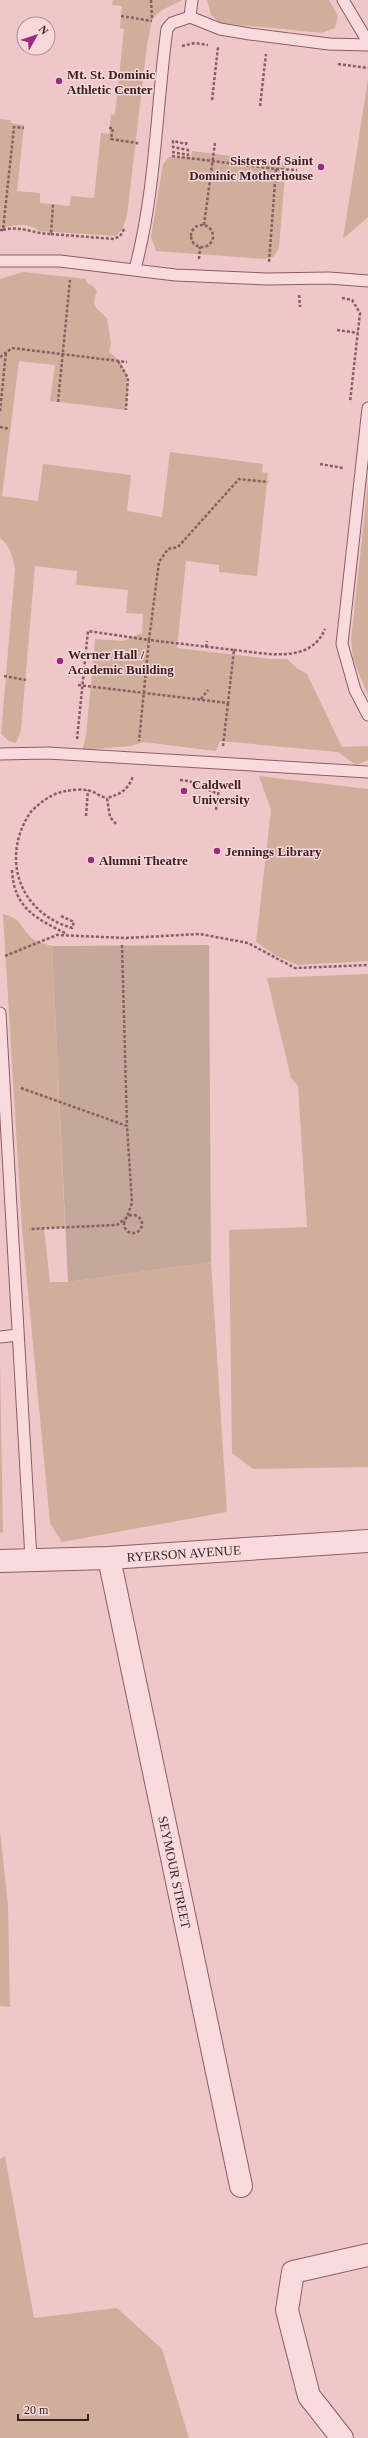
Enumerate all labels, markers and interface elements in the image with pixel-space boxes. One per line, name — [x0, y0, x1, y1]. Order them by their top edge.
north arrow — [16, 16, 56, 56]
text: N — [37, 23, 51, 37]
place label: Mt. St. Dominic Athletic Center — [67, 67, 155, 97]
marker: Mt. St. Dominic Athletic Center — [54, 76, 64, 86]
place label: Sisters of Saint Dominic Motherhouse — [189, 153, 314, 183]
marker: Sisters of Saint Dominic Motherhouse — [316, 162, 326, 172]
place label: Werner Hall / Academic Building — [68, 647, 174, 677]
marker: Werner Hall / Academic Building — [55, 656, 65, 666]
place label: Caldwell University — [192, 777, 250, 807]
marker: Caldwell University — [179, 786, 189, 796]
place label: Jennings Library — [225, 844, 322, 859]
marker: Jennings Library — [212, 846, 222, 856]
place label: Alumni Theatre — [99, 853, 188, 868]
marker: Alumni Theatre — [86, 855, 96, 865]
street label: RYERSON AVENUE — [126, 1542, 241, 1564]
street label: SEYMOUR STREET — [156, 1815, 194, 1930]
scale bar — [18, 2396, 88, 2422]
text: 20 m — [24, 2403, 49, 2417]

